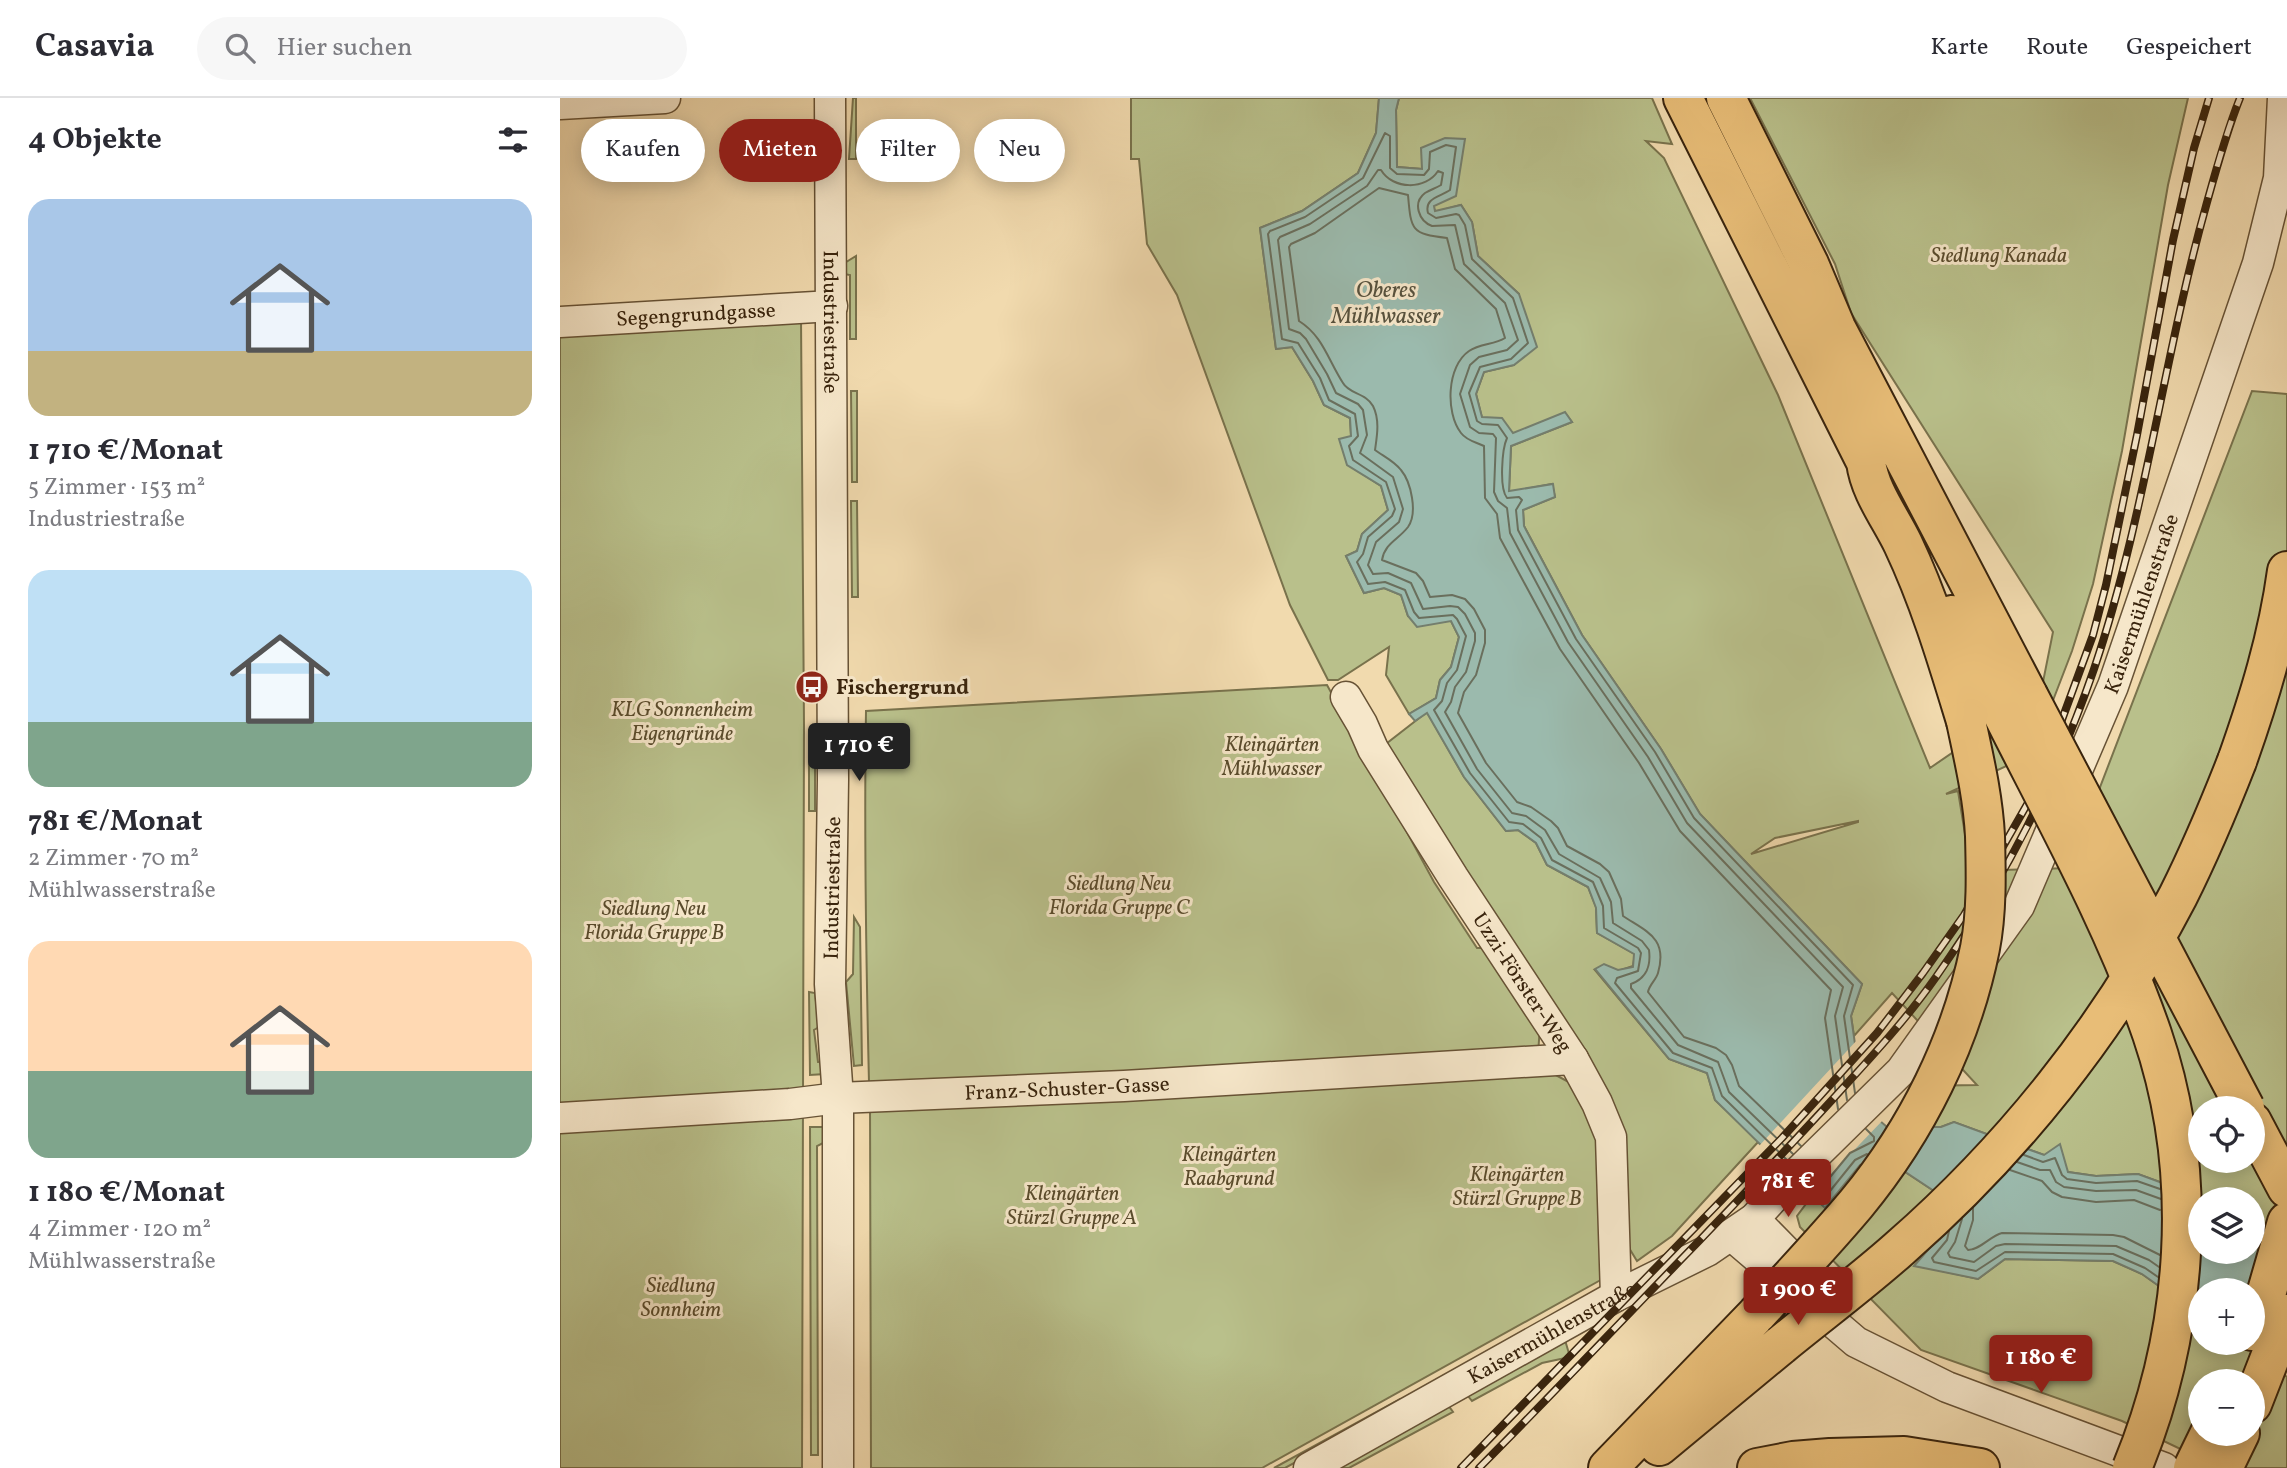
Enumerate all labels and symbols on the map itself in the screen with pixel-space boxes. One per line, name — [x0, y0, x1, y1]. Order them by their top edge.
park label: Siedlung Kanada — [1931, 242, 2067, 271]
street label: Industriestraße — [815, 250, 844, 394]
water label: Oberes Mühlwasser — [1330, 275, 1441, 333]
street label: Segengrundgasse — [615, 296, 776, 335]
street label: Kaisermühlenstraße — [2098, 510, 2187, 699]
bus stop icon: Fischergrund — [793, 668, 831, 706]
place label: Fischergrund — [836, 674, 969, 703]
park label: KLG Sonnenheim Eigengründe — [611, 696, 753, 749]
pin: 1 710 € — [794, 724, 924, 783]
park label: Kleingärten Mühlwasser — [1221, 731, 1322, 784]
street label: Industriestraße — [818, 816, 849, 960]
park label: Siedlung Neu Florida Gruppe C — [1049, 870, 1190, 923]
park label: Siedlung Neu Florida Gruppe B — [584, 895, 724, 948]
street label: Uzzi-Förster-Weg — [1464, 907, 1578, 1059]
street label: Franz-Schuster-Gasse — [964, 1070, 1170, 1109]
park label: Kleingärten Raabgrund — [1182, 1141, 1277, 1194]
pin: 781 € — [1739, 1160, 1837, 1219]
park label: Kleingärten Stürzl Gruppe B — [1453, 1161, 1582, 1214]
park label: Kleingärten Stürzl Gruppe A — [1007, 1180, 1137, 1233]
pin: 1 900 € — [1733, 1268, 1863, 1327]
park label: Siedlung Sonnheim — [641, 1272, 721, 1325]
street label: Kaisermühlenstraße — [1463, 1275, 1641, 1392]
pin: 1 180 € — [1976, 1336, 2106, 1395]

